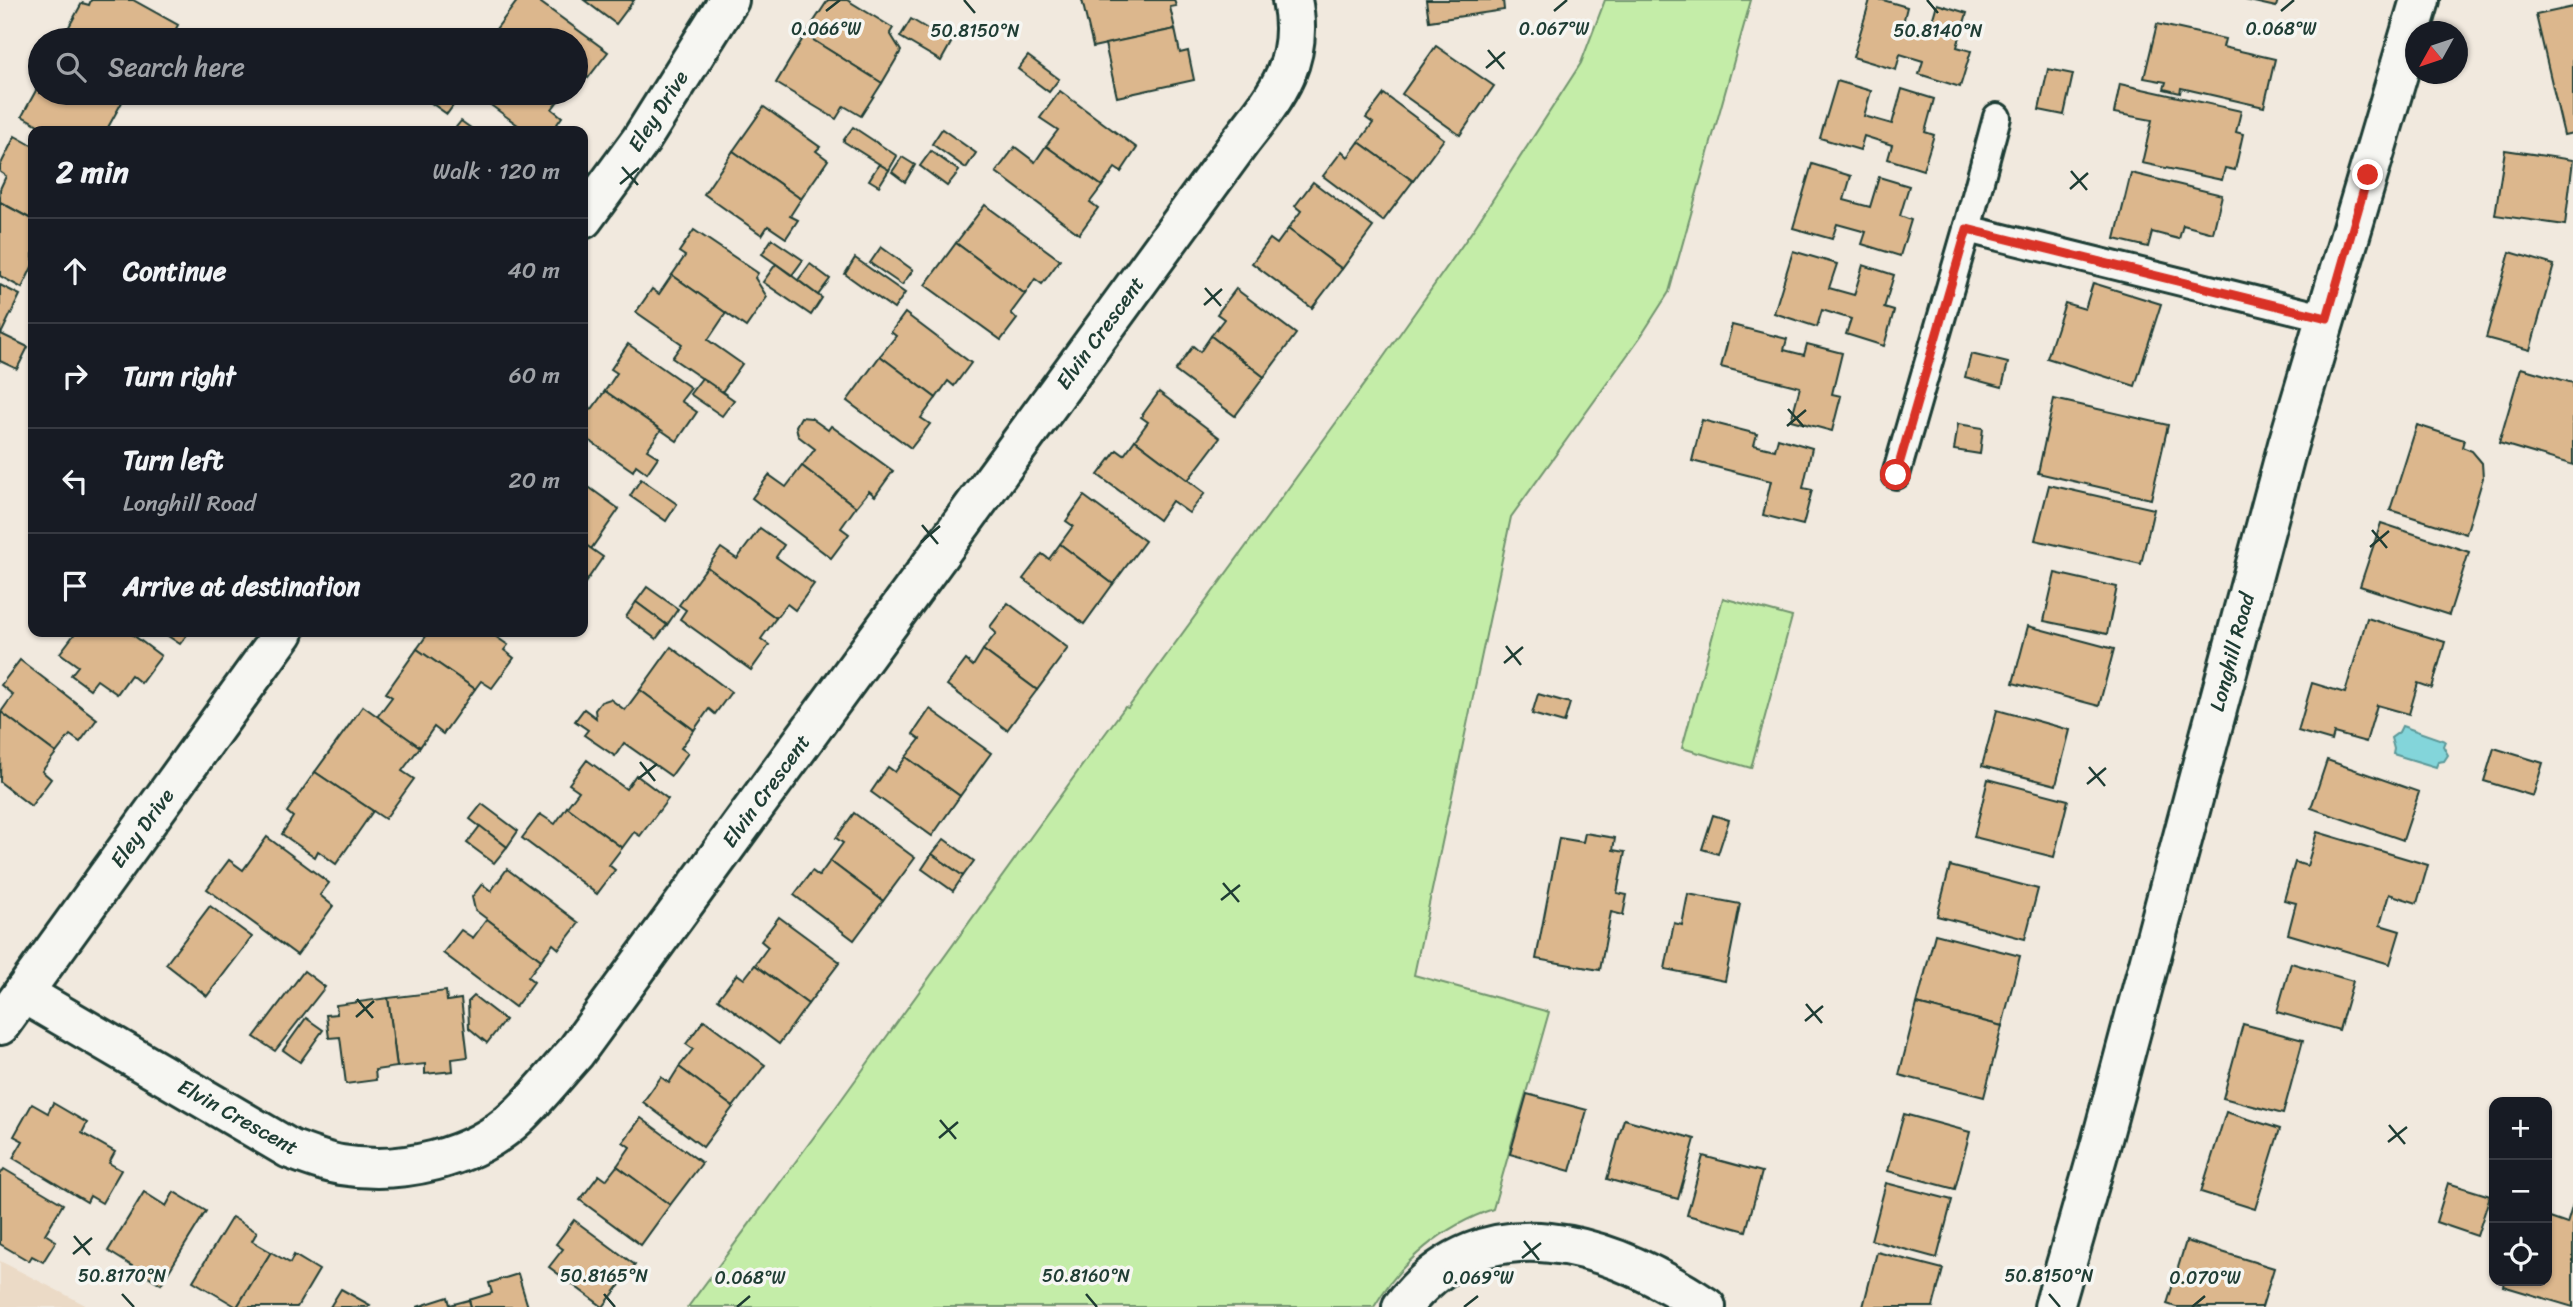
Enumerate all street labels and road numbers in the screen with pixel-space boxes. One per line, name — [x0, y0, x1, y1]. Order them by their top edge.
street label: Eley Drive — [617, 62, 699, 160]
street label: Elvin Crescent — [1045, 268, 1155, 398]
street label: Longhill Road — [2198, 587, 2267, 715]
street label: Elvin Crescent — [711, 726, 821, 856]
street label: Eley Drive — [100, 780, 184, 876]
street label: Elvin Crescent — [170, 1068, 306, 1166]

